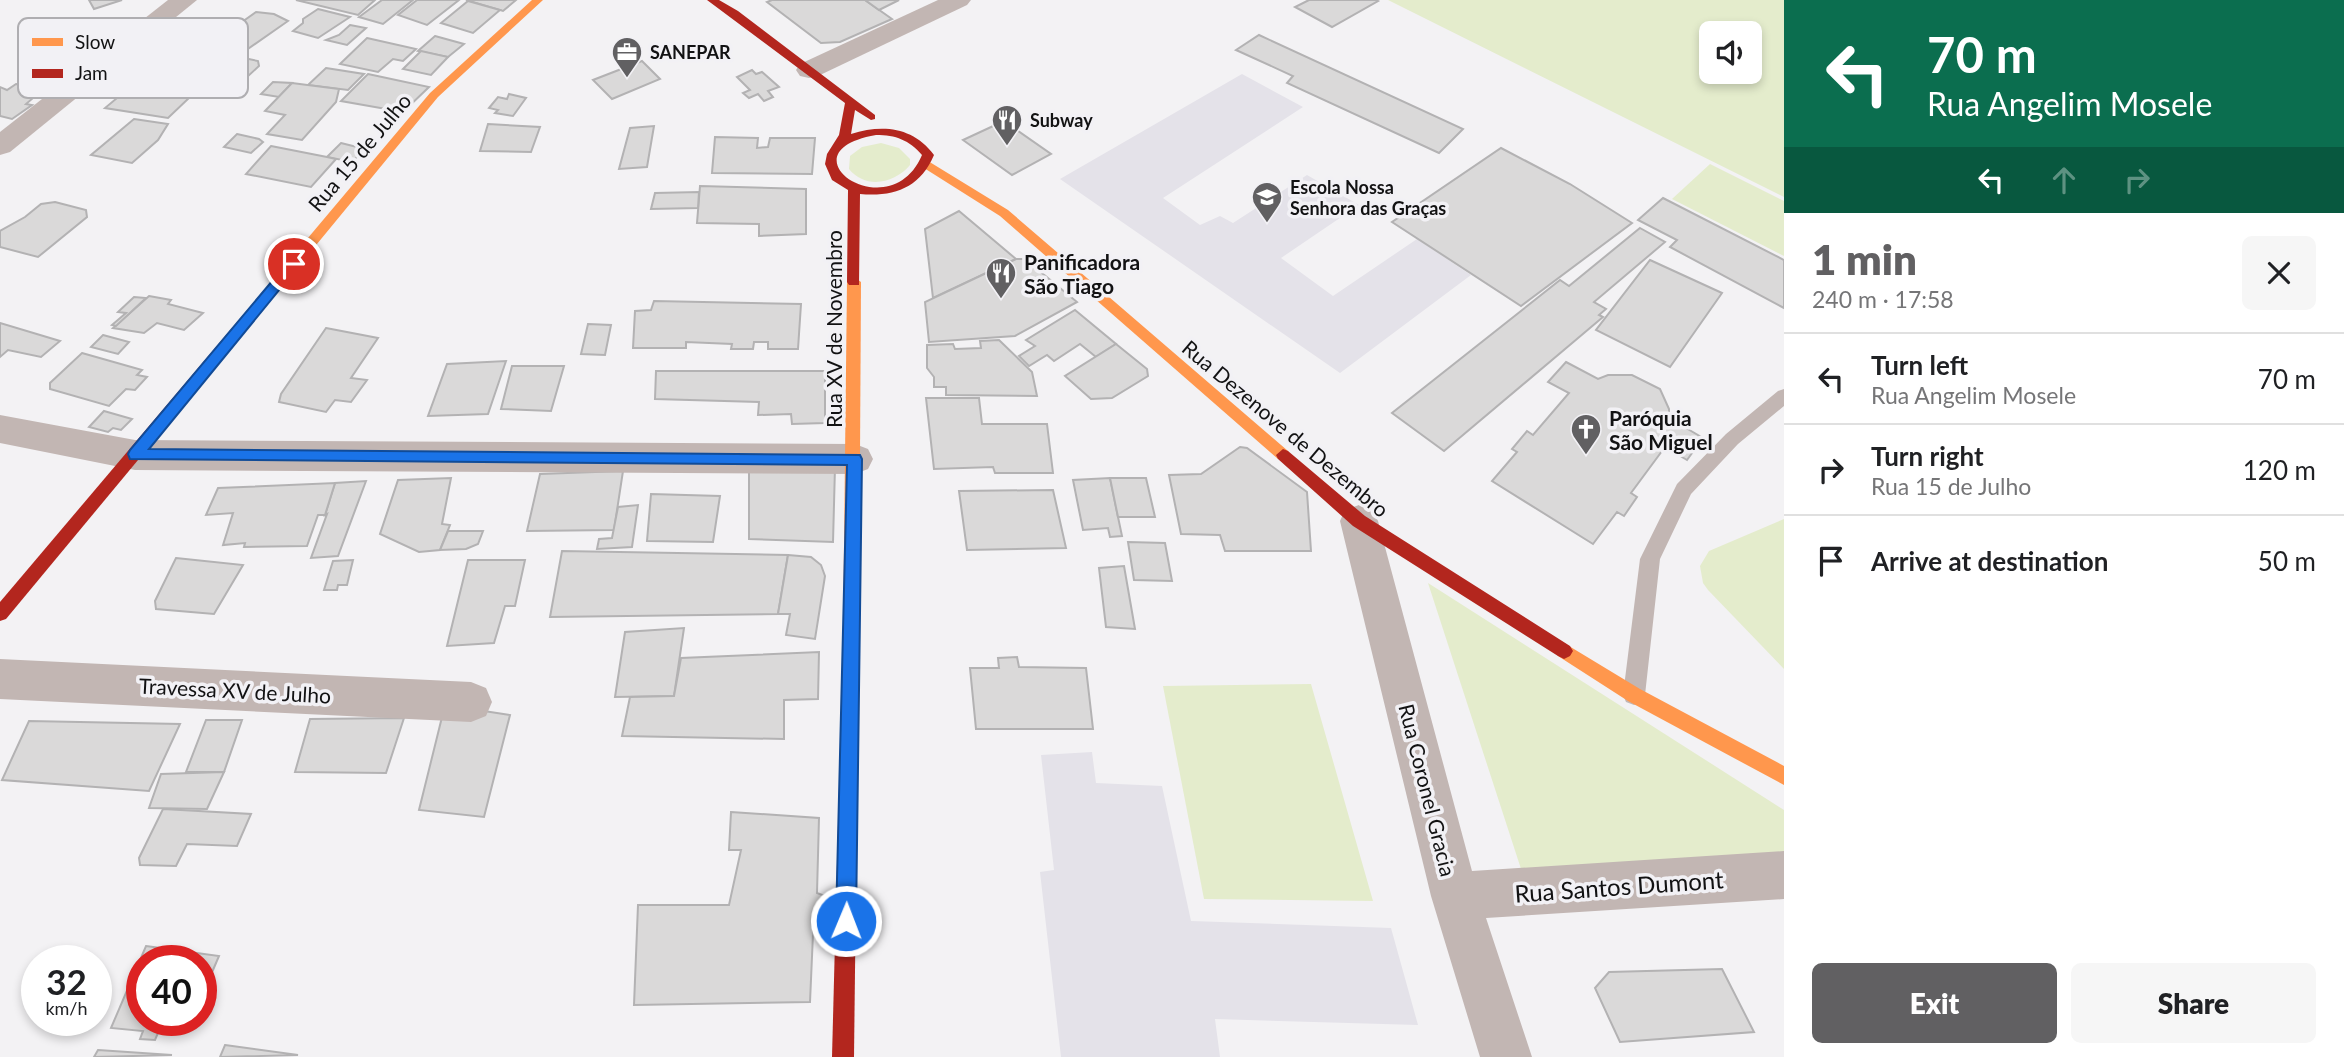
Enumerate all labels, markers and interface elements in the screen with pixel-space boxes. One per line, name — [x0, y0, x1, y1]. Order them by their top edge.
legend — [18, 18, 248, 98]
map controls — [1699, 21, 1762, 84]
button: sound — [1699, 21, 1762, 84]
text: 70 m — [1927, 25, 2037, 83]
icon: left — [1812, 28, 1903, 119]
text: Slow — [75, 30, 115, 53]
office icon: SANEPAR — [610, 35, 644, 79]
place label: SANEPAR — [650, 41, 731, 63]
text: Jam — [75, 61, 108, 84]
text: Rua Angelim Mosele — [1927, 84, 2212, 123]
street label: Rua 15 de Julho — [302, 88, 416, 216]
restaurant icon: Subway — [990, 103, 1024, 147]
place label: Subway — [1030, 109, 1093, 131]
icon: left — [1972, 161, 2010, 199]
icon: ahead — [2045, 161, 2083, 199]
icon: right — [2118, 161, 2156, 199]
place label: Escola Nossa Senhora das Graças — [1290, 176, 1446, 219]
school or university icon: Escola Nossa Senhora das Graças — [1250, 180, 1284, 224]
street label: Rua XV de Novembro — [821, 230, 846, 428]
pin — [264, 234, 324, 294]
text: 1 min — [1812, 234, 1917, 284]
button: close — [2242, 236, 2316, 310]
icon: arrive — [275, 245, 313, 283]
place label: Panificadora São Tiago — [1024, 249, 1140, 298]
restaurant icon: Panificadora São Tiago — [984, 256, 1018, 300]
text: 240 m · 17:58 — [1812, 285, 1954, 313]
street label: Rua Dezenove de Dezembro — [1178, 334, 1394, 522]
text: Turn left — [1871, 349, 1968, 381]
icon: left — [1812, 360, 1850, 398]
text: 70 m — [2258, 363, 2316, 395]
text: Rua Angelim Mosele — [1871, 381, 2076, 409]
place label: Paróquia São Miguel — [1609, 405, 1713, 454]
church icon: Paróquia São Miguel — [1569, 412, 1603, 456]
text: Turn right — [1871, 440, 1984, 472]
icon: right — [1812, 451, 1850, 489]
text: 120 m — [2243, 454, 2316, 486]
text: Rua 15 de Julho — [1871, 472, 2031, 500]
icon: arrive — [1812, 542, 1850, 580]
text: Arrive at destination — [1871, 545, 2108, 577]
text: 50 m — [2258, 545, 2316, 577]
street label: Travessa XV de Julho — [138, 672, 332, 708]
street label: Rua Coronel Gracia — [1394, 701, 1462, 879]
street label: Rua Santos Dumont — [1514, 864, 1725, 908]
position arrow — [809, 884, 883, 958]
speed limit sign: 40 — [126, 945, 217, 1036]
text: 32 — [46, 960, 87, 1002]
button: Exit — [1812, 963, 2057, 1043]
button: Share — [2071, 963, 2316, 1043]
text: km/h — [45, 997, 88, 1019]

